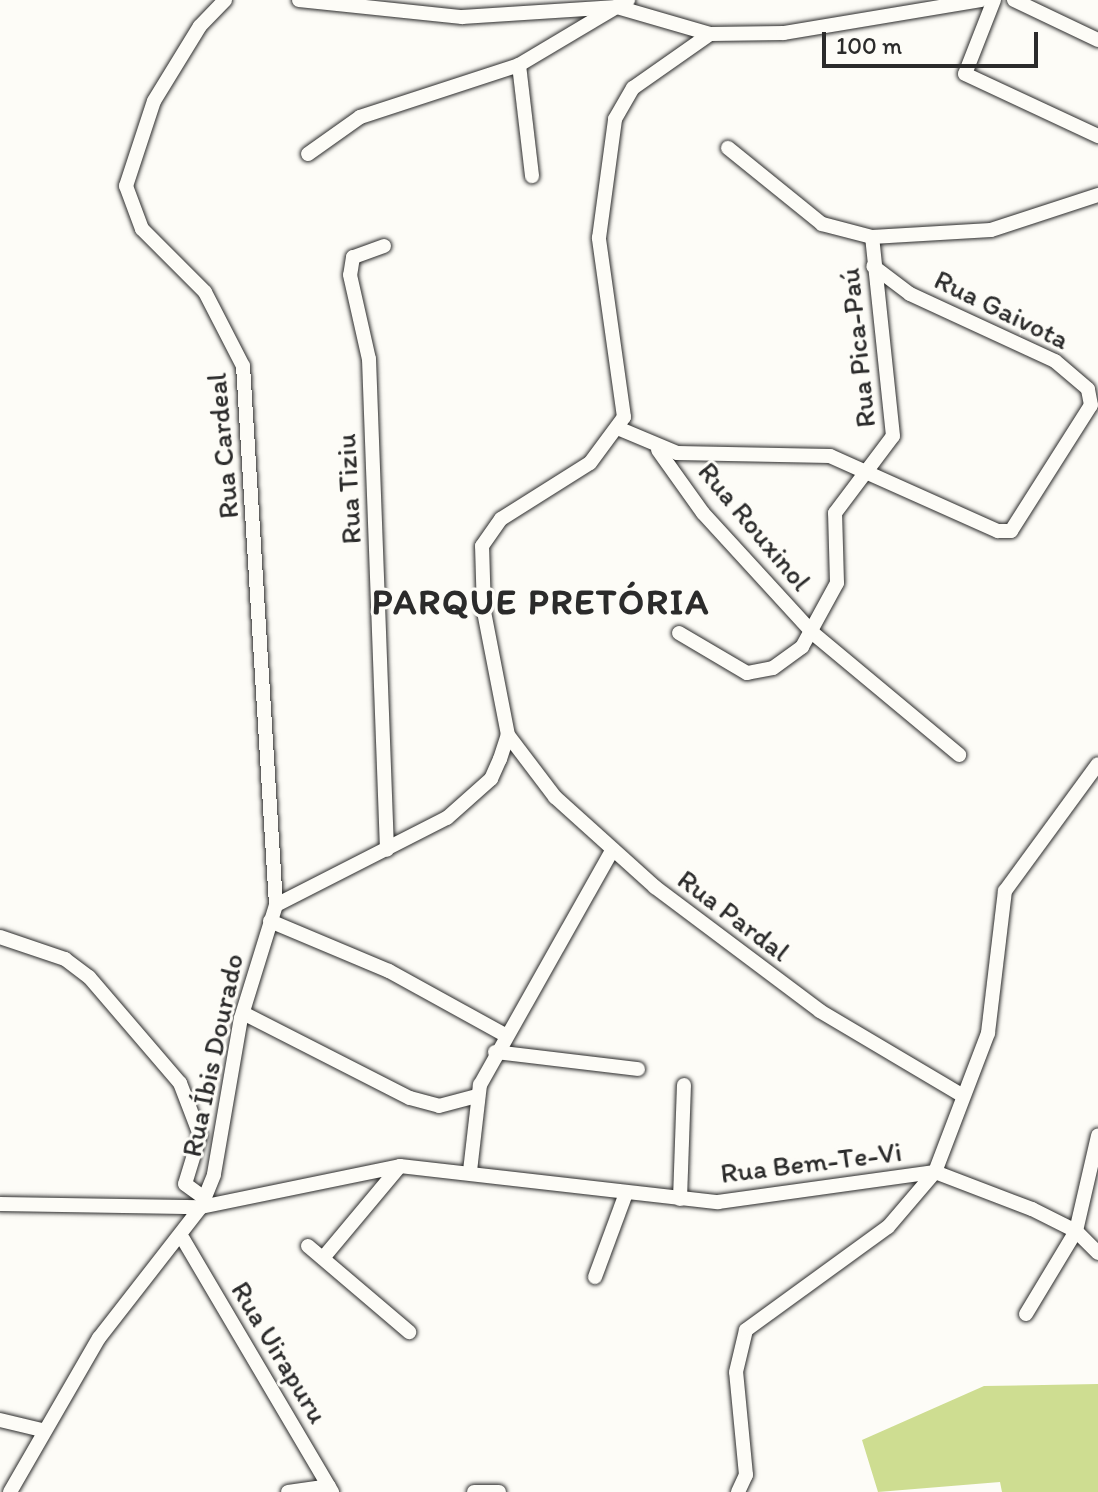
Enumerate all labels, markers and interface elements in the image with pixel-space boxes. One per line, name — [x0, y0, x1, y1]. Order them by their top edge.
scale bar — [826, 16, 1042, 66]
text: 100 m — [836, 31, 902, 60]
street label: Rua Gaivota — [929, 262, 1075, 356]
street label: Rua Pica-Paú — [832, 267, 882, 429]
street label: Rua Cardeal — [199, 371, 245, 521]
street label: Rua Tiziu — [328, 433, 368, 545]
street label: Rua Rouxinol — [692, 455, 818, 597]
district label: PARQUE PRETÓRIA — [373, 580, 709, 624]
street label: Rua Pardal — [672, 862, 796, 968]
street label: Rua Íbis Dourado — [174, 950, 250, 1160]
street label: Rua Bem-Te-Vi — [718, 1134, 904, 1190]
street label: Rua Uirapuru — [225, 1275, 335, 1429]

